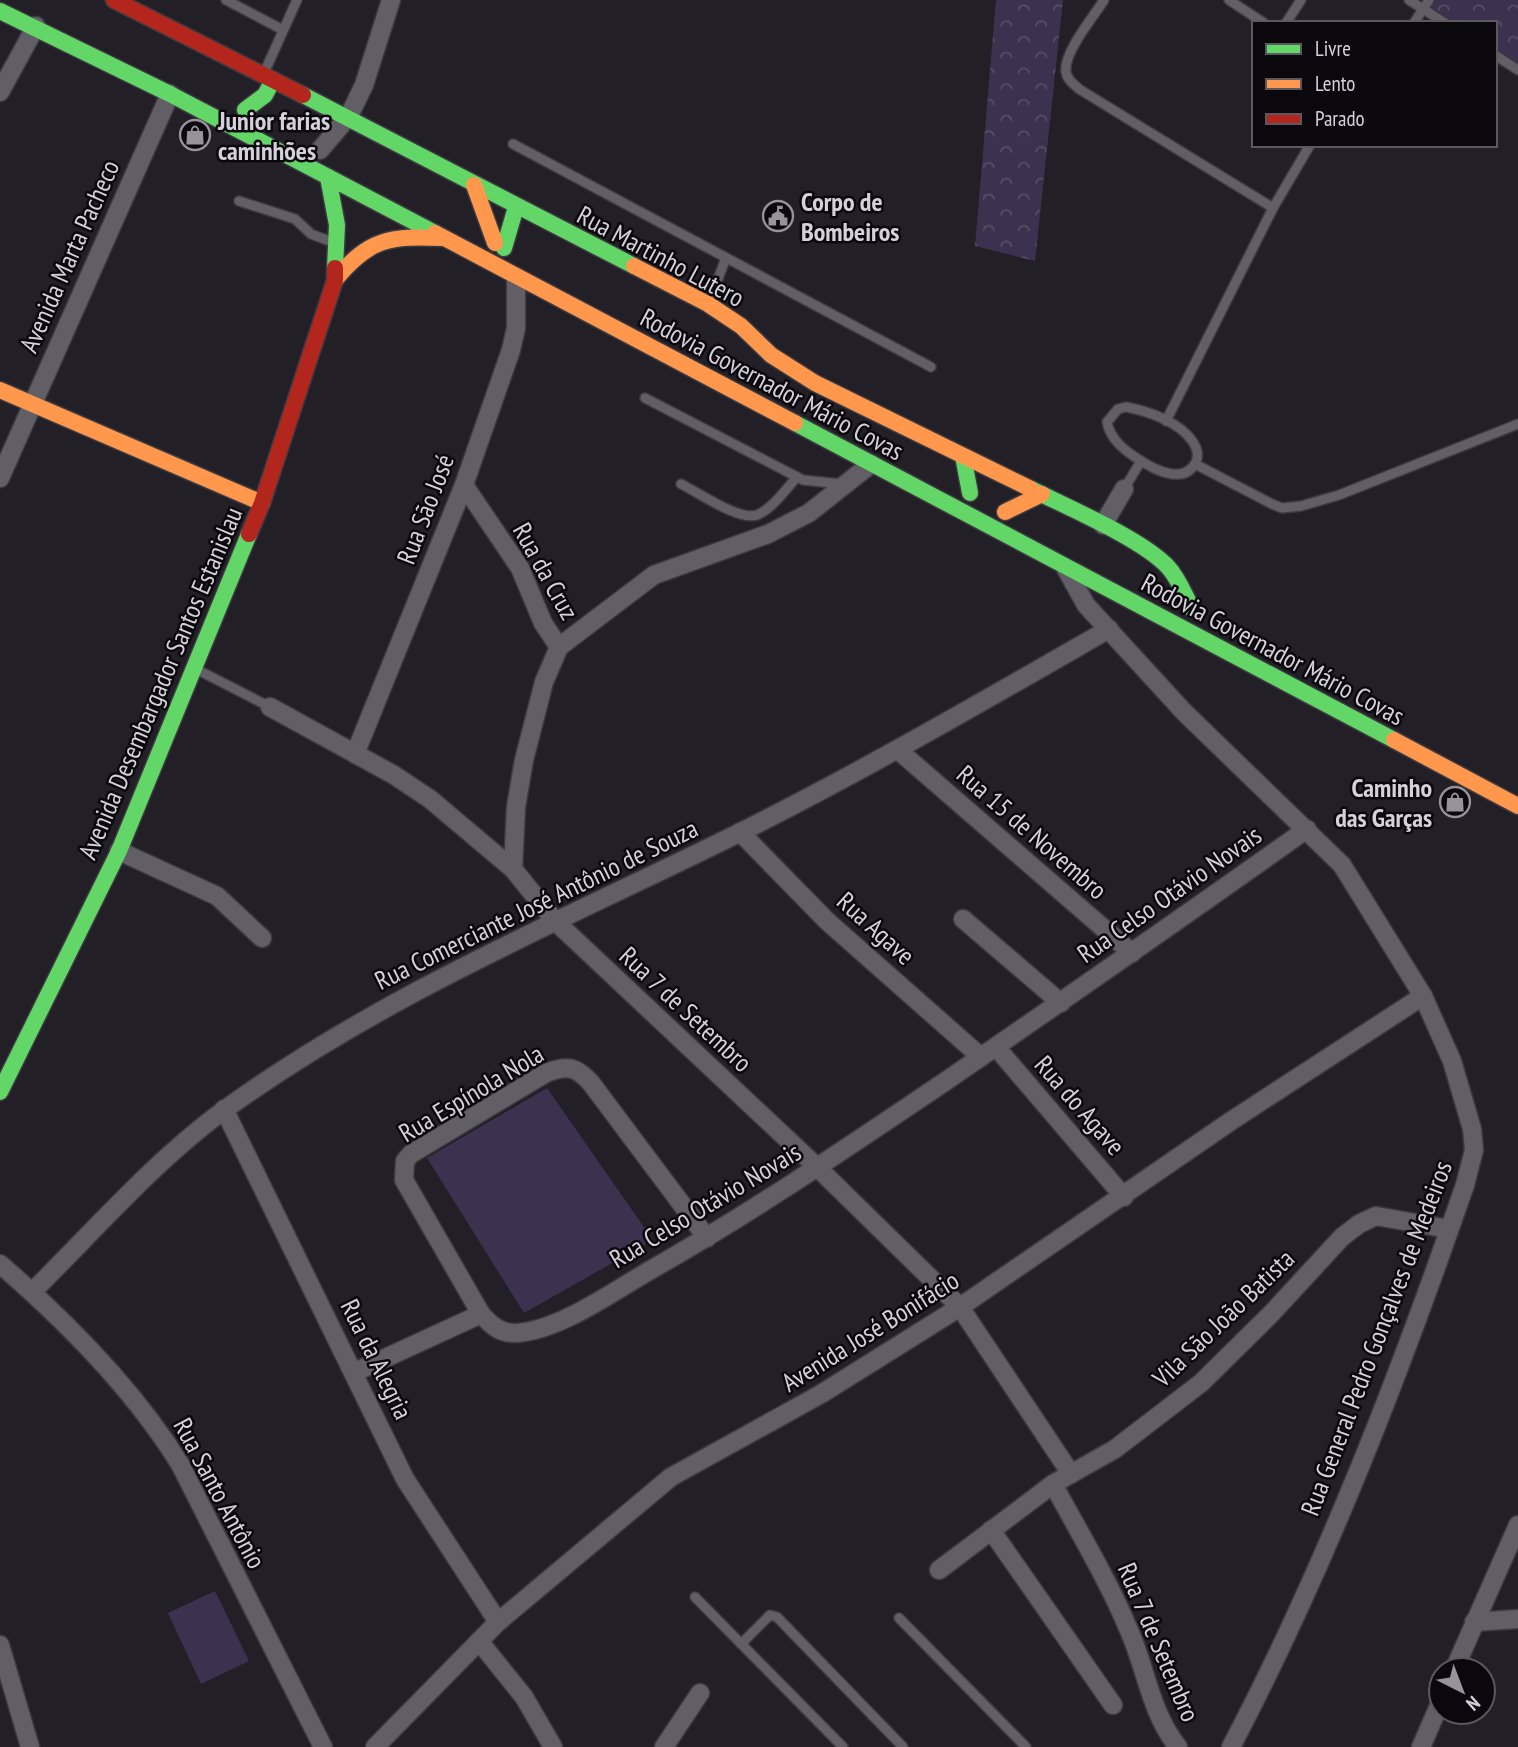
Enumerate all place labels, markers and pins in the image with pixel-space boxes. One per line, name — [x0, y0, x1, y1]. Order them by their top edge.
place label: Junior farias caminhões — [217, 104, 330, 167]
shop icon: Junior farias caminhões — [178, 118, 212, 152]
place label: Corpo de Bombeiros — [801, 185, 899, 248]
public building icon: Corpo de Bombeiros — [761, 199, 795, 233]
place label: Caminho das Garças — [1335, 771, 1432, 834]
shop icon: Caminho das Garças — [1438, 785, 1472, 819]

